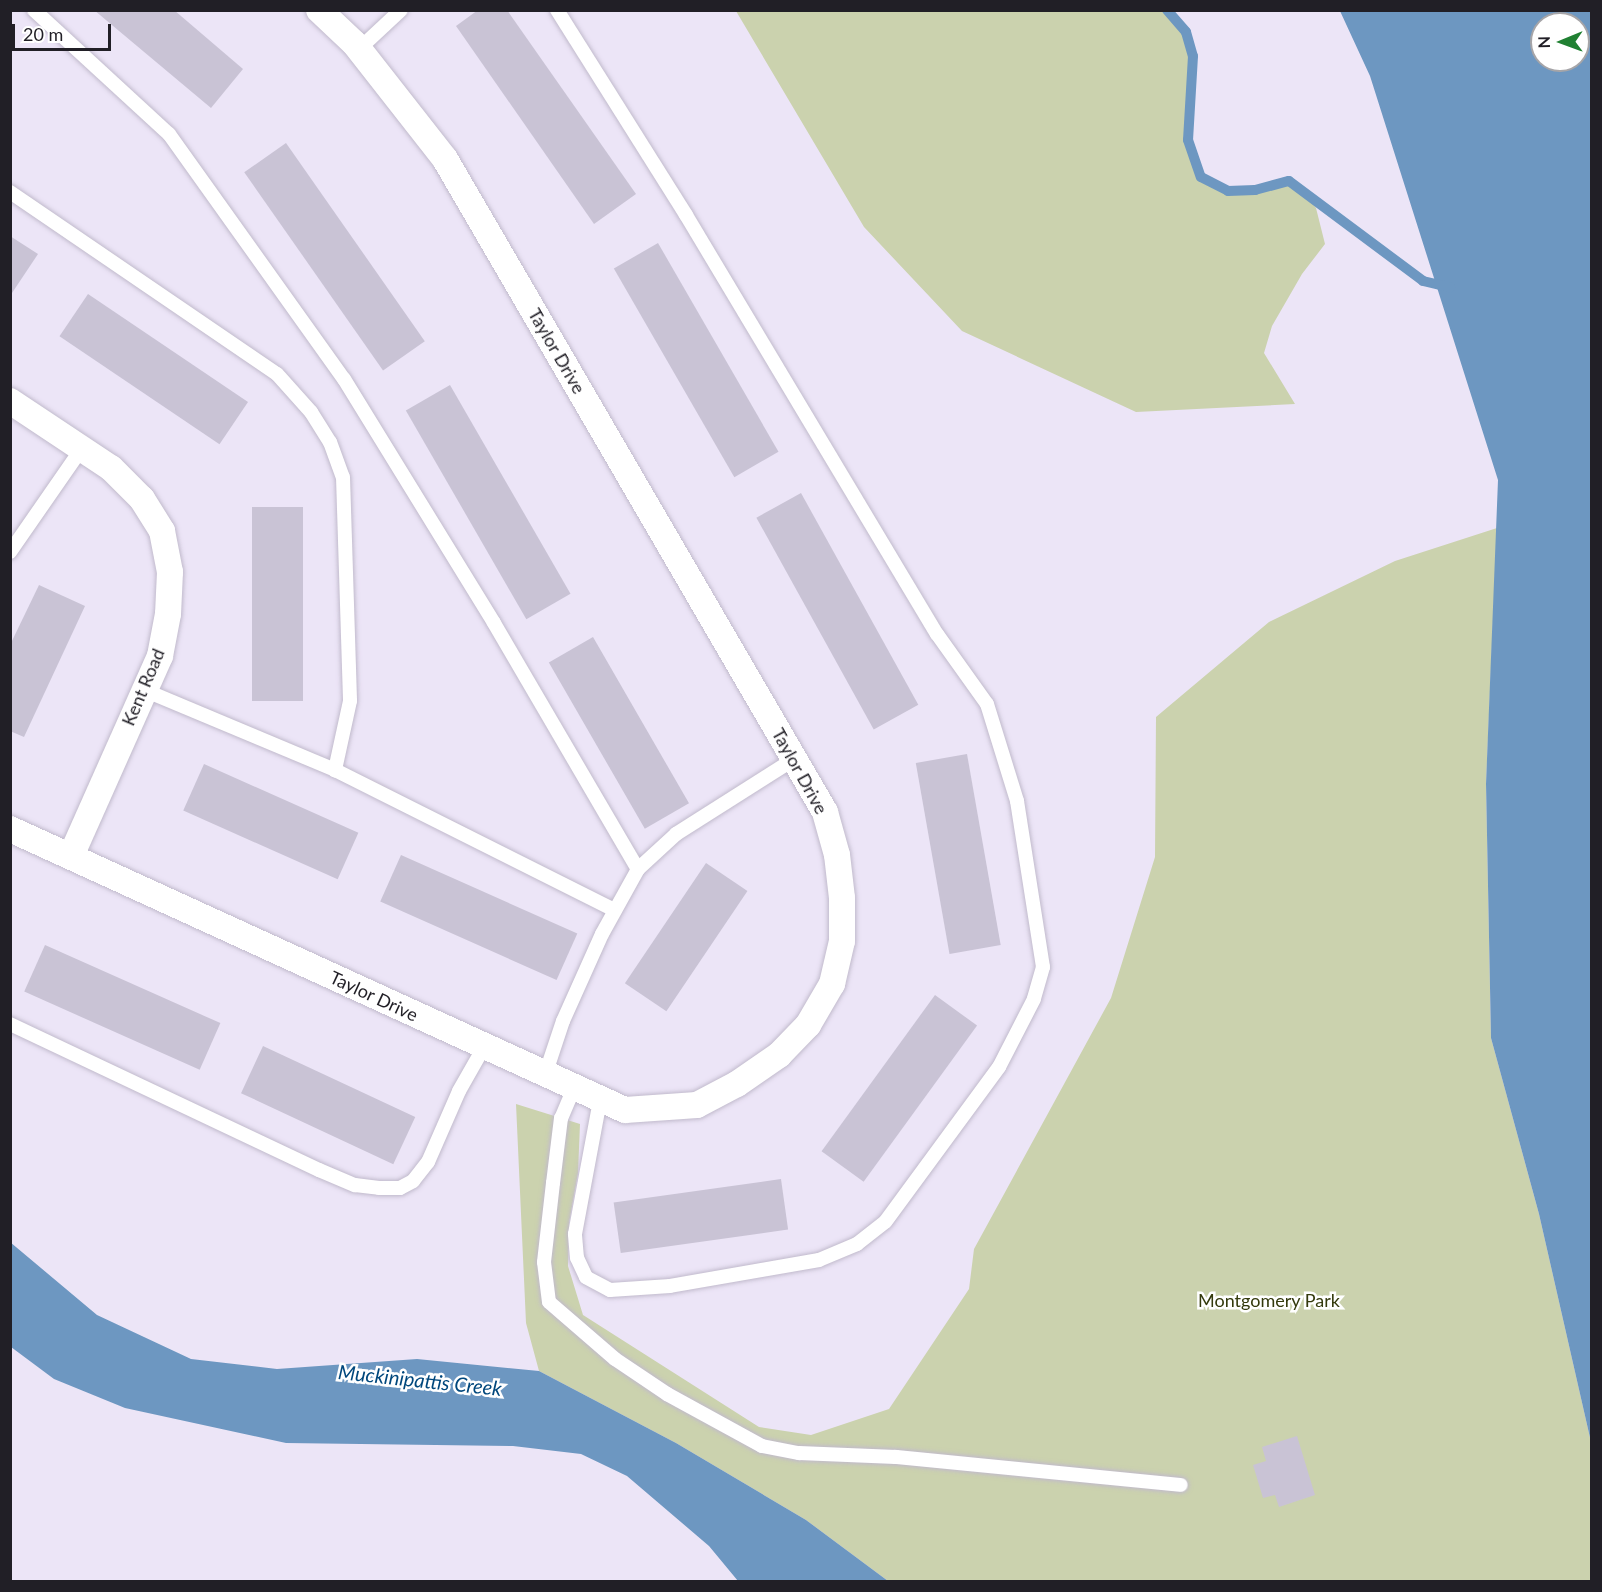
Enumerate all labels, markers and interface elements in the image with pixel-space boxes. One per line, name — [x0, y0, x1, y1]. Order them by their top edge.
scale bar — [15, 12, 114, 50]
north arrow — [1530, 12, 1590, 72]
text: 20 m — [23, 23, 63, 45]
text: N — [1534, 36, 1553, 49]
street label: Taylor Drive — [524, 304, 590, 398]
street label: Kent Road — [117, 645, 169, 729]
street label: Taylor Drive — [767, 724, 833, 818]
street label: Taylor Drive — [326, 966, 422, 1026]
park label: Montgomery Park — [1198, 1289, 1340, 1311]
water label: Muckinipattis Creek — [337, 1359, 503, 1401]

